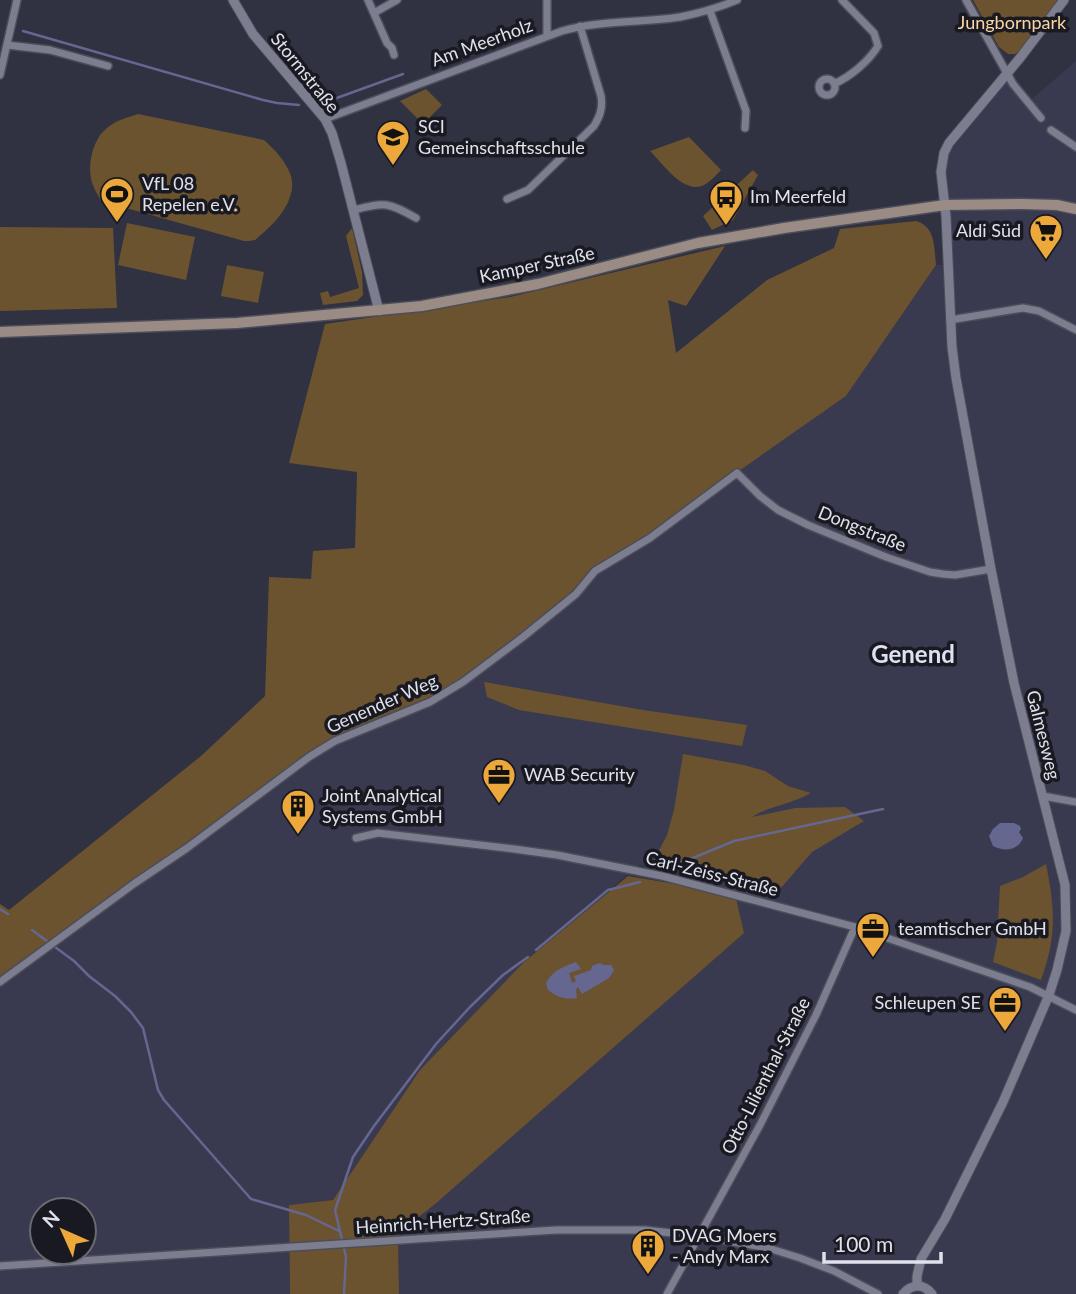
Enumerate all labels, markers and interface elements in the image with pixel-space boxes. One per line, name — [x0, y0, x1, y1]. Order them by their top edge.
park label: Jungbornpark — [958, 11, 1067, 33]
street label: Am Meerholz — [428, 14, 535, 71]
street label: Stormstraße — [267, 28, 345, 117]
place label: SCI Gemeinschaftsschule — [418, 115, 585, 158]
school or university icon: SCI Gemeinschaftsschule — [374, 118, 412, 167]
place label: VfL 08 Repelen e.V. — [142, 172, 238, 215]
sports icon: VfL 08 Repelen e.V. — [98, 175, 136, 224]
bus stop icon: Im Meerfeld — [707, 178, 745, 227]
place label: Im Meerfeld — [750, 185, 846, 207]
supermarket icon: Aldi Süd — [1027, 212, 1065, 261]
place label: Aldi Süd — [956, 219, 1021, 241]
street label: Kamper Straße — [477, 241, 596, 287]
street label: Dongstraße — [815, 501, 909, 556]
district label: Genend — [871, 639, 955, 668]
street label: Genender Weg — [323, 669, 440, 737]
street label: Galmesweg — [1022, 688, 1066, 782]
office icon: WAB Security — [480, 756, 518, 805]
place label: WAB Security — [524, 763, 635, 785]
place label: Joint Analytical Systems GmbH — [322, 784, 443, 827]
building icon: Joint Analytical Systems GmbH — [279, 787, 317, 836]
street label: Carl-Zeiss-Straße — [644, 846, 781, 900]
office icon: teamtischer GmbH — [854, 910, 892, 959]
place label: teamtischer GmbH — [898, 917, 1047, 939]
office icon: Schleupen SE — [986, 984, 1024, 1033]
place label: Schleupen SE — [874, 991, 981, 1013]
street label: Otto-Lilienthal-Straße — [716, 994, 814, 1157]
north arrow — [28, 1196, 98, 1266]
street label: Heinrich-Hertz-Straße — [355, 1204, 531, 1238]
text: N — [37, 1205, 64, 1232]
scale bar — [824, 1220, 941, 1264]
place label: DVAG Moers - Andy Marx — [672, 1224, 777, 1267]
building icon: DVAG Moers - Andy Marx — [629, 1227, 667, 1276]
text: 100 m — [834, 1231, 893, 1256]

